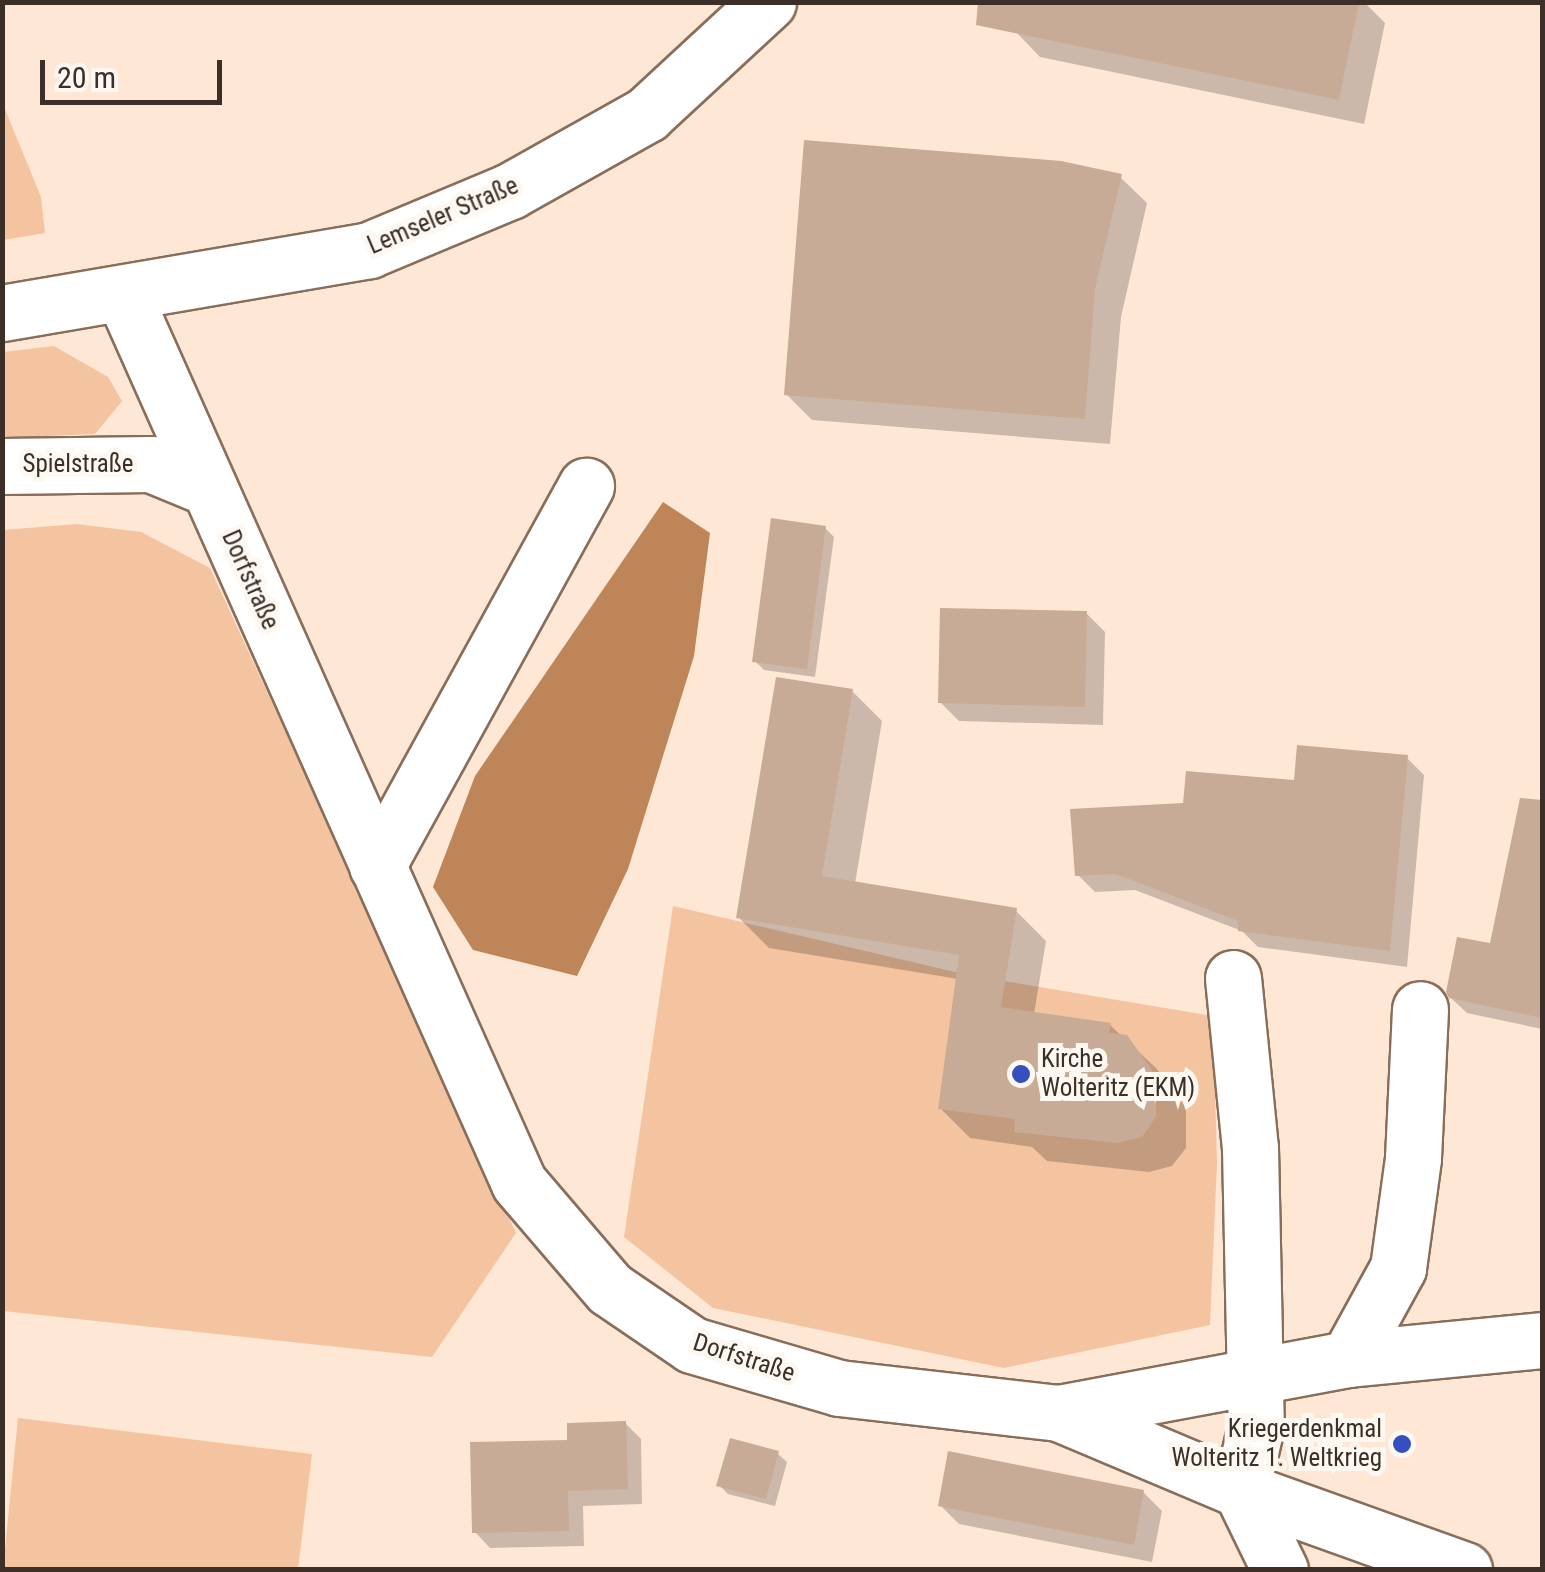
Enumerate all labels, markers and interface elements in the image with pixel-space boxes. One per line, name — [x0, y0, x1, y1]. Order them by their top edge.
scale bar — [45, 40, 228, 102]
text: 20 m — [57, 60, 116, 95]
street label: Lemseler Straße — [363, 171, 523, 261]
street label: Spielstraße — [22, 449, 134, 479]
street label: Dorfstraße — [215, 526, 285, 634]
place label: Kirche Wolteritz (EKM) — [1041, 1045, 1195, 1104]
marker: Kirche Wolteritz (EKM) — [1010, 1063, 1032, 1085]
street label: Dorfstraße — [689, 1327, 799, 1389]
place label: Kriegerdenkmal Wolteritz 1. Weltkrieg — [1172, 1415, 1382, 1474]
marker: Kriegerdenkmal Wolteritz 1. Weltkrieg — [1391, 1433, 1413, 1455]

